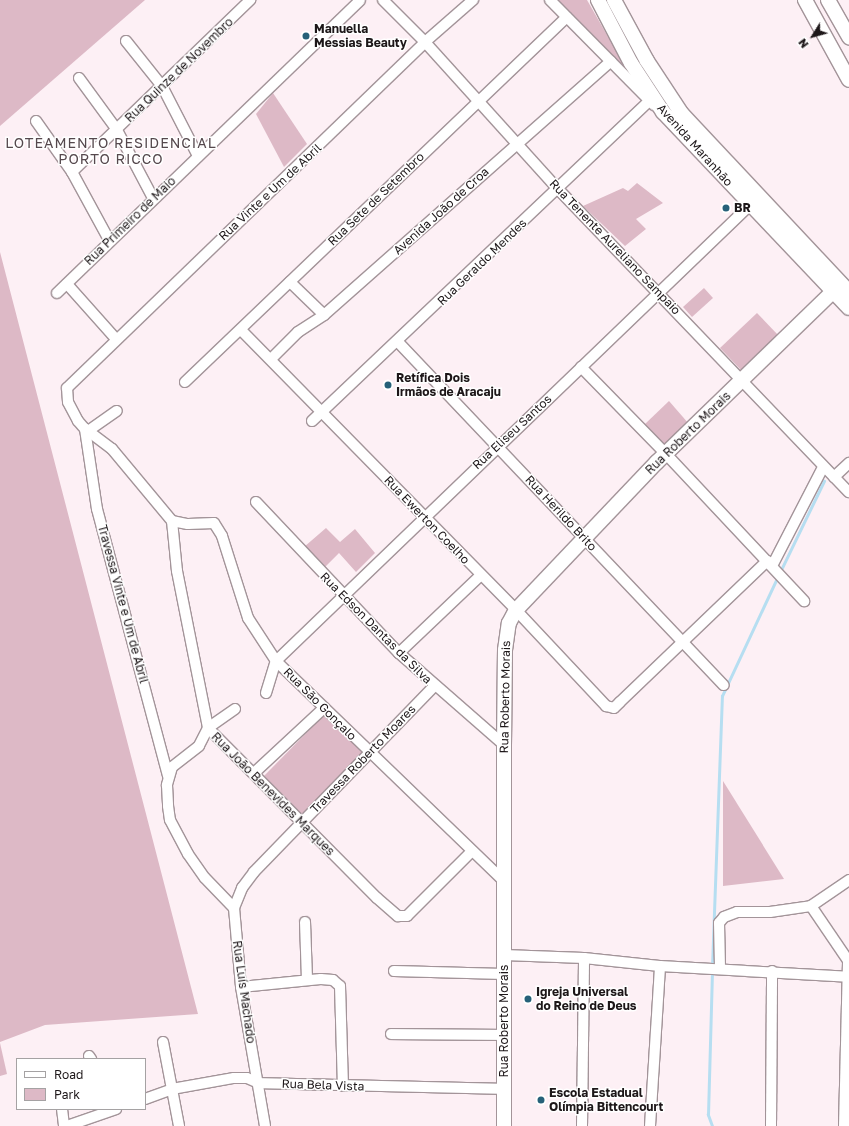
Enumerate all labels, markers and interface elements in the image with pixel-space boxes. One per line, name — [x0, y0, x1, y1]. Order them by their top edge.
street label: Rua Quinze de Novembro — [122, 15, 236, 125]
north arrow — [793, 16, 833, 56]
place label: Manuella Messias Beauty — [314, 22, 407, 50]
marker: Manuella Messias Beauty — [301, 31, 311, 41]
text: N — [795, 36, 811, 51]
street label: Avenida Maranhão — [654, 101, 736, 189]
district label: LOTEAMENTO RESIDENCIAL PORTO RICCO — [5, 135, 217, 168]
street label: Rua Vinte e Um de Abril — [216, 141, 324, 243]
street label: Rua Sete de Setembro — [325, 149, 427, 249]
street label: Avenida João de Croa — [390, 164, 492, 258]
street label: Rua Primeiro de Maio — [81, 174, 179, 268]
street label: Rua Tenente Aureliano Sampaio — [547, 176, 683, 318]
place label: BR — [734, 201, 751, 215]
marker: BR — [721, 203, 731, 213]
street label: Rua Geraldo Mendes — [434, 216, 530, 308]
place label: Retífica Dois Irmãos de Aracaju — [396, 371, 501, 399]
marker: Retífica Dois Irmãos de Aracaju — [383, 380, 393, 390]
street label: Rua Roberto Morais — [642, 389, 734, 477]
street label: Rua Eliseu Santos — [469, 392, 555, 472]
street label: Rua Herildo Brito — [522, 472, 600, 554]
street label: Rua Ewerton Coelho — [381, 473, 473, 567]
street label: Travessa Vinte e Um de Abril — [95, 523, 151, 685]
street label: Rua Edson Dantas da Silva — [317, 569, 435, 687]
street label: Rua Roberto Morais — [497, 640, 513, 754]
street label: Rua São Gonçalo — [281, 665, 359, 743]
street label: Travessa Roberto Moares — [307, 702, 419, 816]
street label: Rua João Benevides Marques — [208, 729, 338, 859]
street label: Rua Luís Machado — [230, 940, 258, 1044]
street label: Rua Roberto Morais — [497, 965, 511, 1077]
place label: Igreja Universal do Reino de Deus — [536, 985, 637, 1013]
marker: Igreja Universal do Reino de Deus — [523, 994, 533, 1004]
legend — [16, 1058, 146, 1110]
text: Road — [54, 1067, 83, 1082]
street label: Rua Bela Vista — [281, 1076, 365, 1094]
place label: Escola Estadual Olímpia Bittencourt — [549, 1086, 663, 1114]
text: Park — [54, 1087, 80, 1102]
marker: Escola Estadual Olímpia Bittencourt — [536, 1095, 546, 1105]

